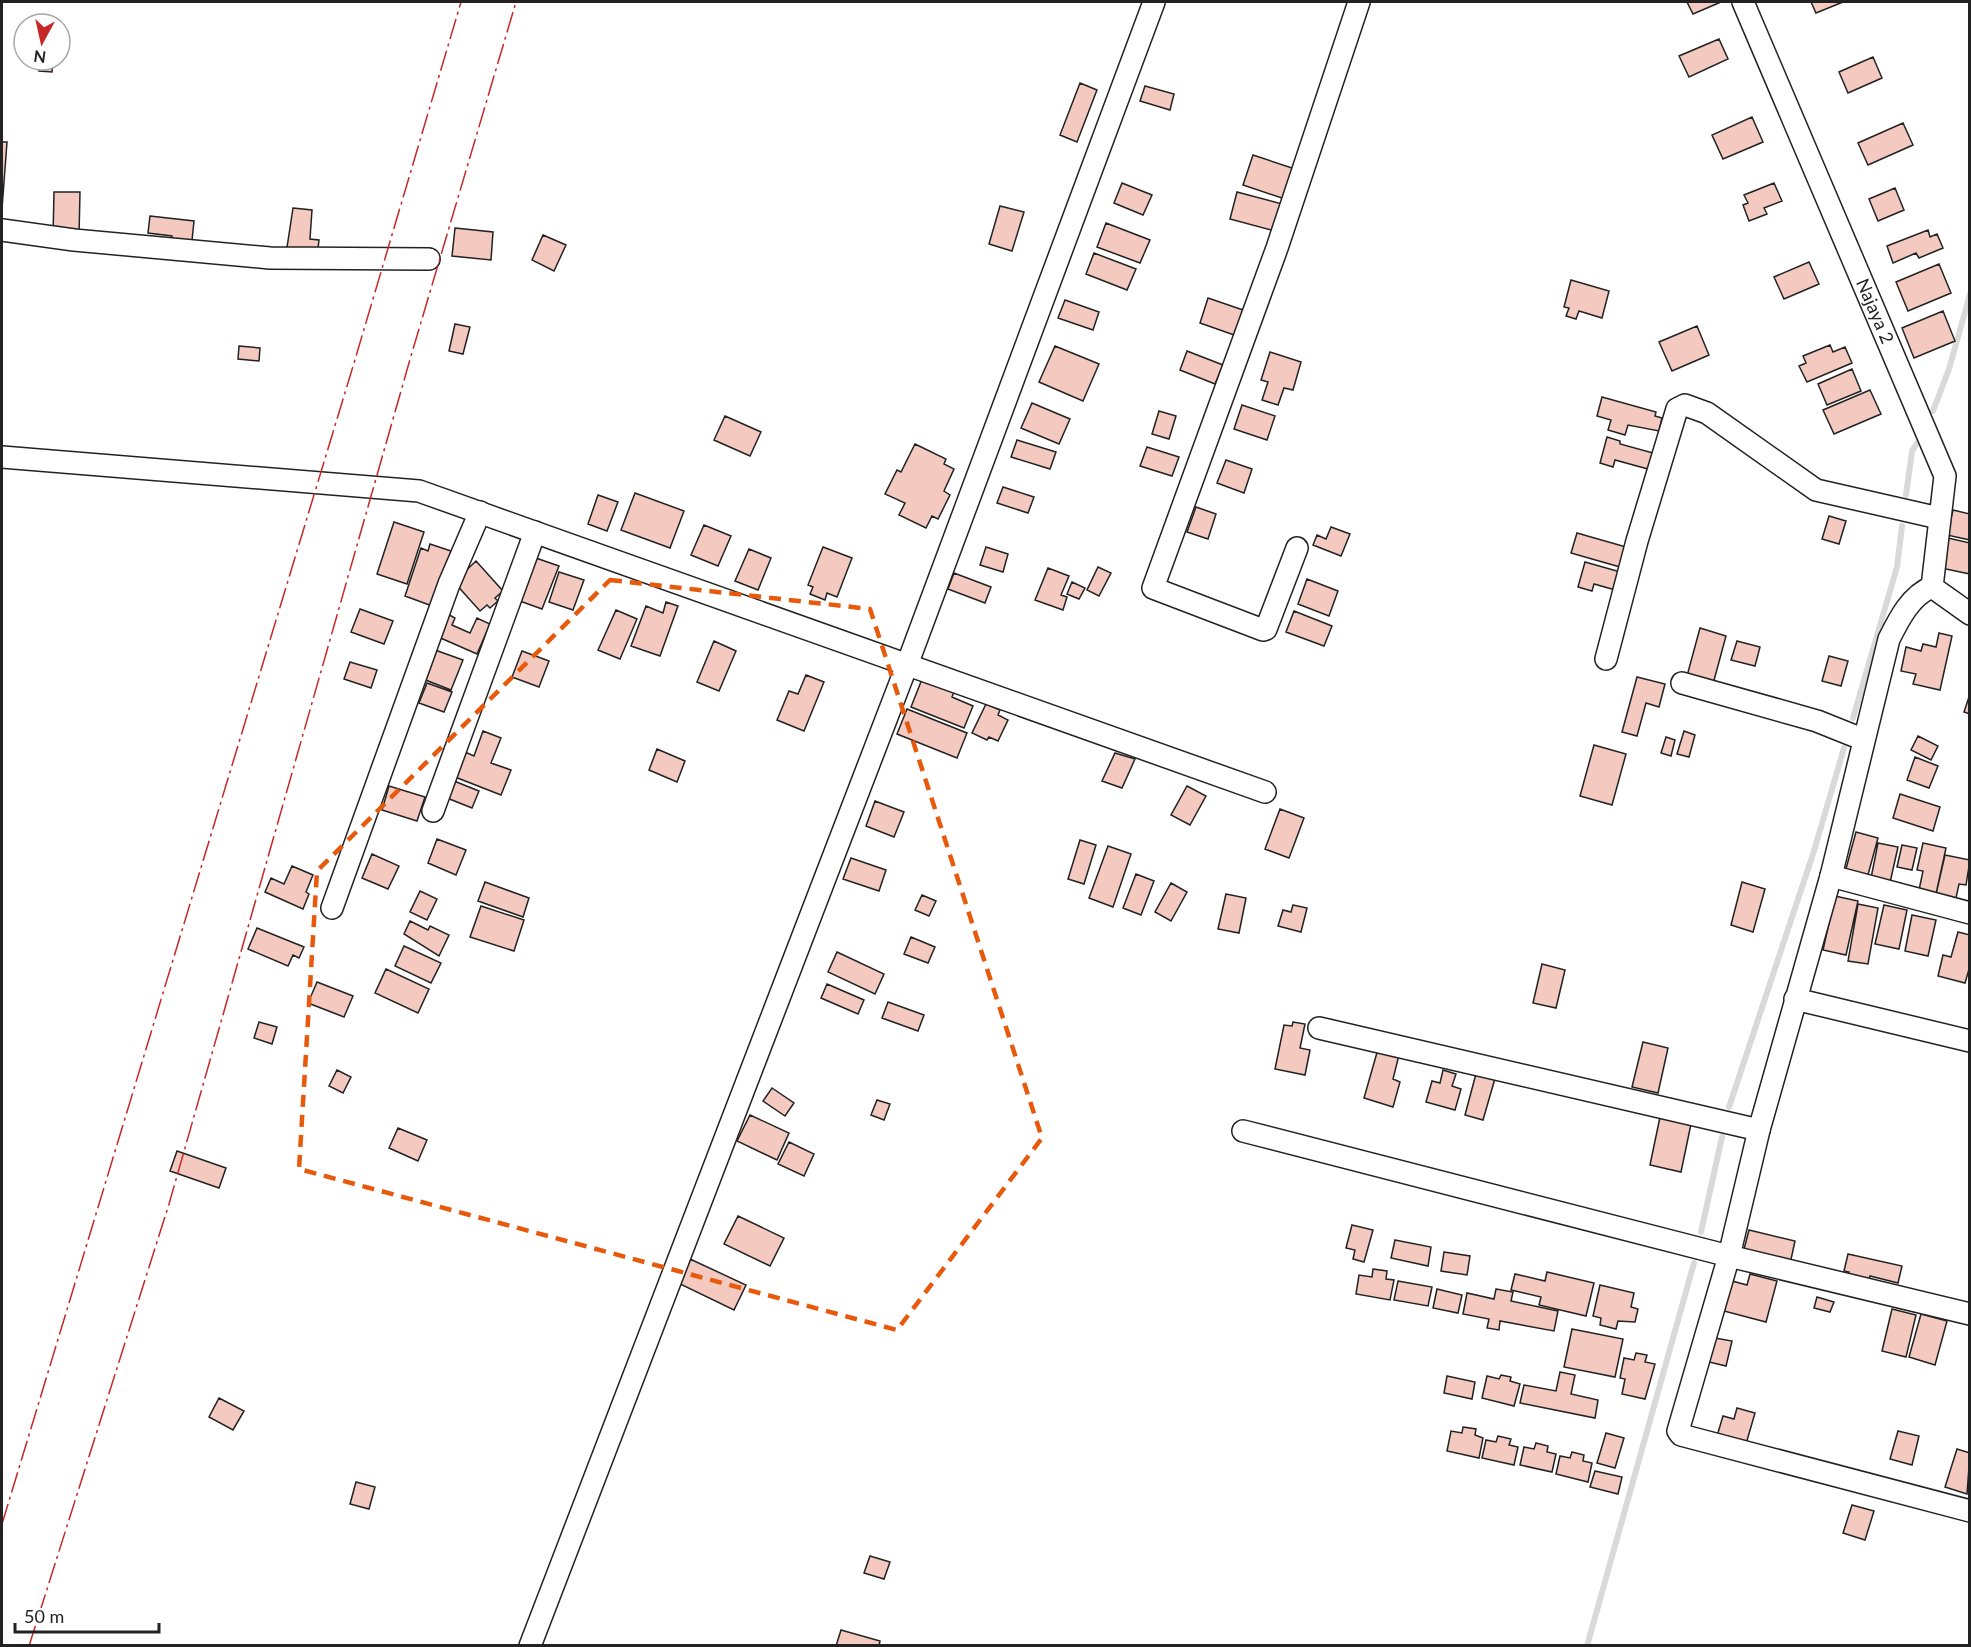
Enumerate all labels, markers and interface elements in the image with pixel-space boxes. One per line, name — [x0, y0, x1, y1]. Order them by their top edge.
north arrow — [12, 12, 72, 72]
text: N — [32, 47, 47, 68]
street label: Najaya 2 — [1852, 275, 1899, 347]
scale bar — [15, 1596, 159, 1634]
text: 50 m — [24, 1605, 64, 1627]

